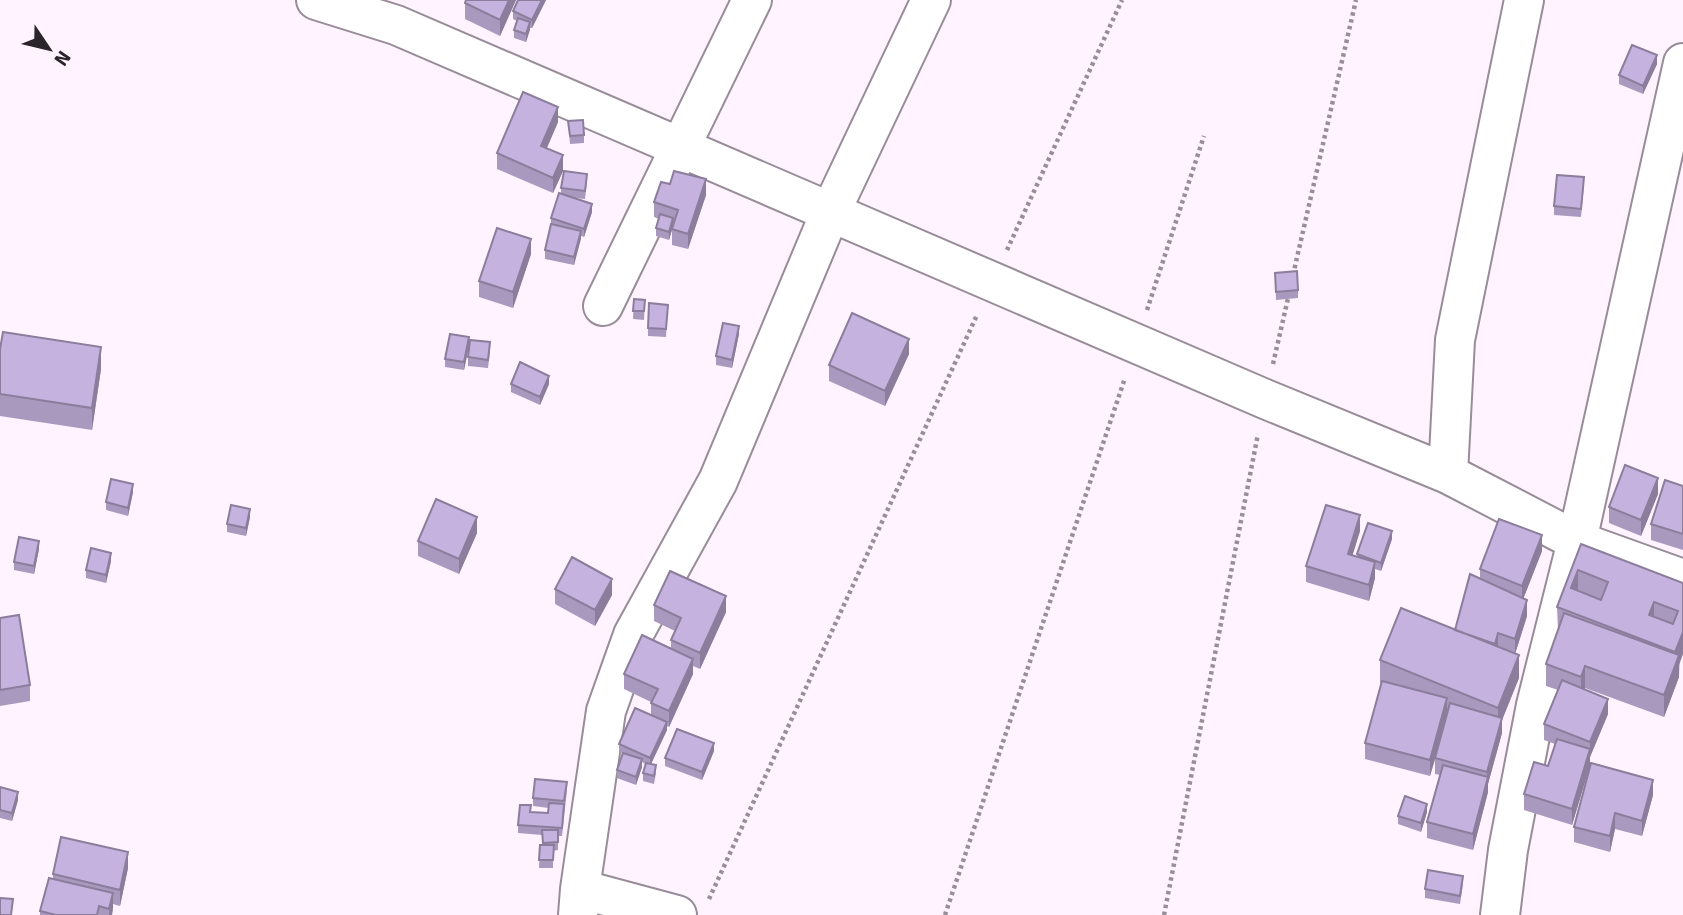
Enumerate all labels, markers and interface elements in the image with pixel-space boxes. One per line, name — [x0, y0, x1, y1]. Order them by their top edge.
north arrow — [14, 14, 84, 84]
text: N — [48, 46, 76, 70]

